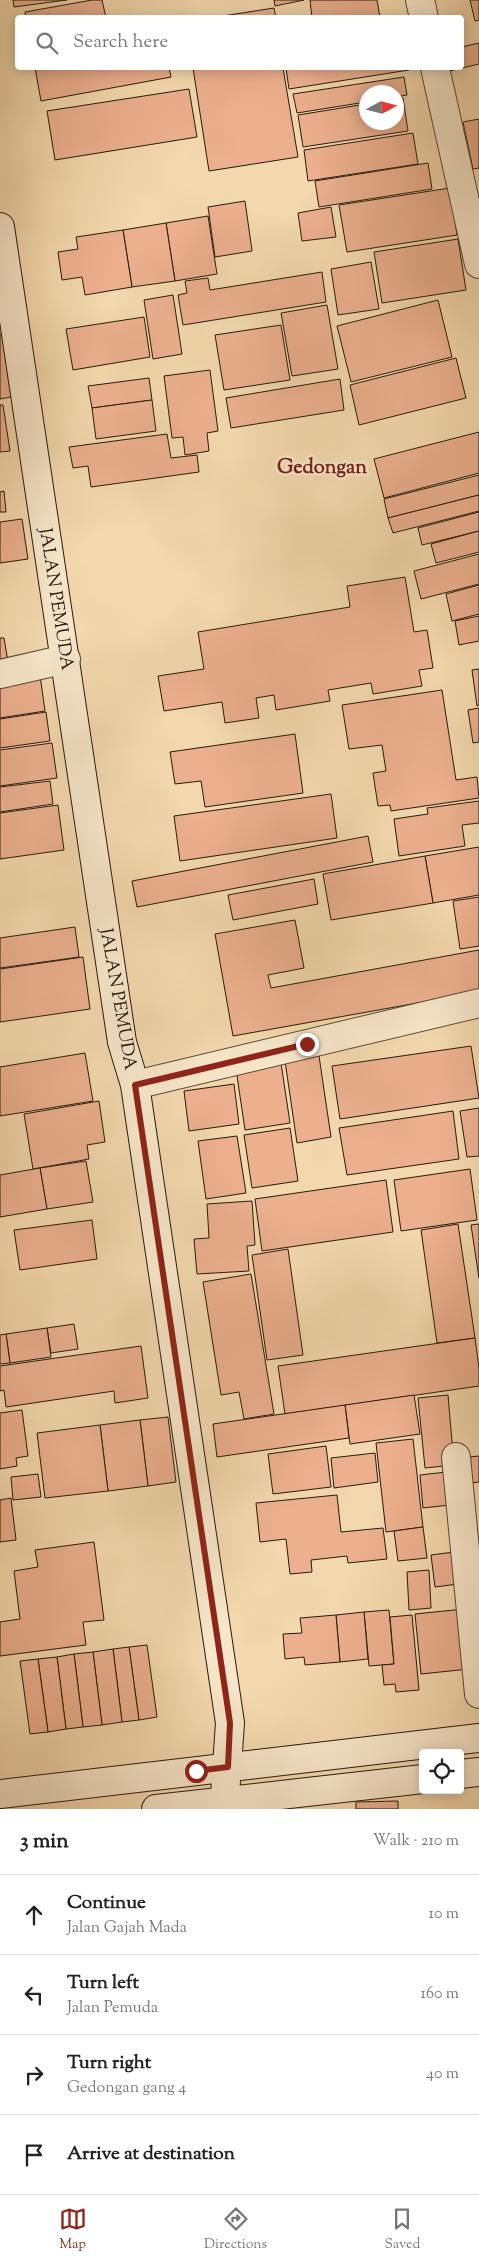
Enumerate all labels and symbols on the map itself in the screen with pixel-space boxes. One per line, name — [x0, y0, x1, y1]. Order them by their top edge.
north arrow — [359, 85, 404, 130]
district label: Gedongan — [277, 454, 367, 483]
street label: JALAN PEMUDA — [31, 525, 79, 673]
street label: JALAN PEMUDA — [92, 925, 142, 1073]
route end — [296, 1033, 319, 1056]
route start — [185, 1760, 208, 1783]

